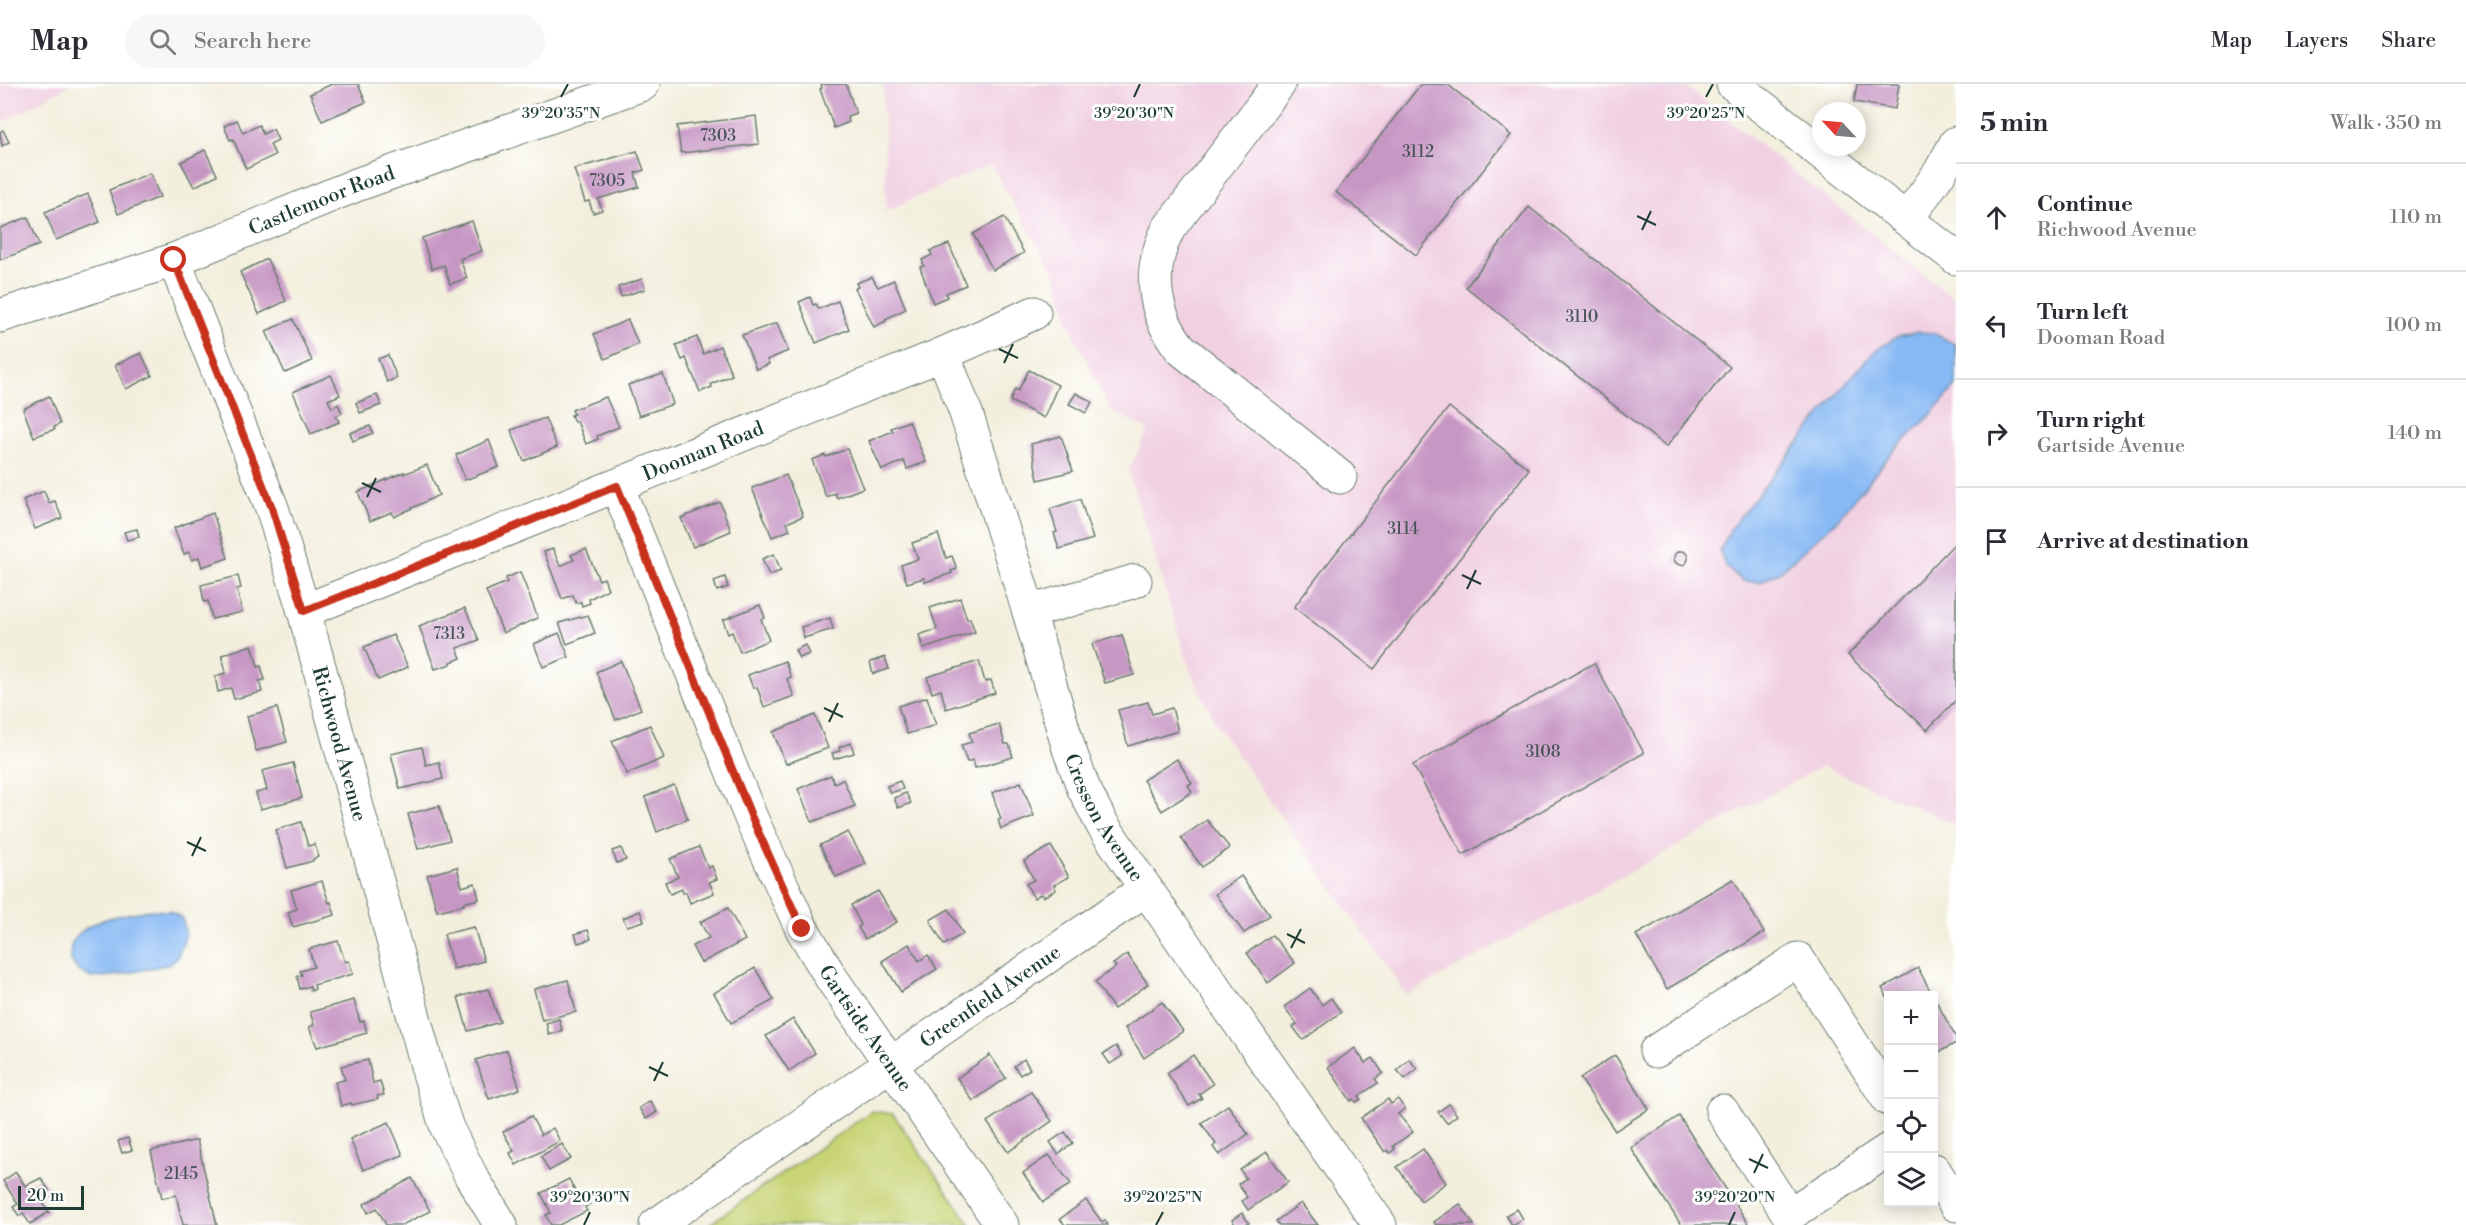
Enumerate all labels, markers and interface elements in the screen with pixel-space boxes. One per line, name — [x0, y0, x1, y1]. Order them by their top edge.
search box — [125, 14, 545, 68]
text: Map — [30, 24, 89, 59]
icon: search — [146, 25, 179, 58]
text: Search here — [194, 28, 311, 55]
text: Map — [2211, 28, 2252, 54]
text: Layers — [2285, 28, 2348, 54]
text: Share — [2381, 28, 2436, 54]
north arrow — [1812, 102, 1866, 156]
text: 39°20'35"N — [522, 104, 600, 123]
text: 39°20'30"N — [1094, 104, 1174, 123]
text: 39°20'25"N — [1667, 104, 1745, 123]
text: 5 min — [1980, 107, 2048, 139]
text: Walk · 350 m — [2330, 111, 2442, 136]
house number: 7303 — [700, 126, 736, 146]
house number: 3112 — [1402, 142, 1434, 162]
street label: Castlemoor Road — [245, 161, 399, 242]
house number: 7305 — [589, 171, 625, 191]
text: Continue — [2037, 191, 2133, 218]
icon: ahead — [1980, 201, 2013, 234]
text: 110 m — [2390, 205, 2442, 230]
text: Richwood Avenue — [2037, 218, 2197, 243]
route start — [160, 246, 186, 272]
text: Turn left — [2037, 299, 2128, 326]
house number: 3110 — [1566, 307, 1598, 327]
icon: left — [1980, 309, 2013, 342]
text: 100 m — [2386, 313, 2442, 338]
text: Dooman Road — [2037, 326, 2165, 351]
text: Turn right — [2037, 407, 2145, 434]
street label: Dooman Road — [639, 416, 768, 487]
icon: right — [1980, 417, 2013, 450]
text: 140 m — [2387, 421, 2442, 446]
text: Gartside Avenue — [2037, 434, 2185, 459]
house number: 3114 — [1387, 519, 1419, 539]
icon: arrive — [1980, 525, 2013, 558]
text: Arrive at destination — [2037, 528, 2249, 555]
house number: 7313 — [433, 624, 465, 644]
street label: Richwood Avenue — [306, 664, 371, 824]
house number: 3108 — [1525, 742, 1561, 762]
street label: Cresson Avenue — [1058, 750, 1149, 887]
route end — [788, 915, 814, 941]
street label: Greenfield Avenue — [916, 940, 1066, 1054]
street label: Gartside Avenue — [813, 961, 917, 1097]
map controls — [1884, 991, 1938, 1207]
button: + — [1884, 991, 1938, 1045]
button: − — [1884, 1045, 1938, 1099]
button: locate — [1884, 1099, 1938, 1153]
button: layers — [1884, 1153, 1938, 1207]
house number: 2145 — [164, 1164, 198, 1184]
scale bar — [18, 1183, 84, 1210]
text: 20 m — [27, 1186, 64, 1206]
text: 39°20'30"N — [550, 1188, 630, 1207]
text: 39°20'25"N — [1124, 1188, 1202, 1207]
text: 39°20'20"N — [1695, 1188, 1775, 1207]

